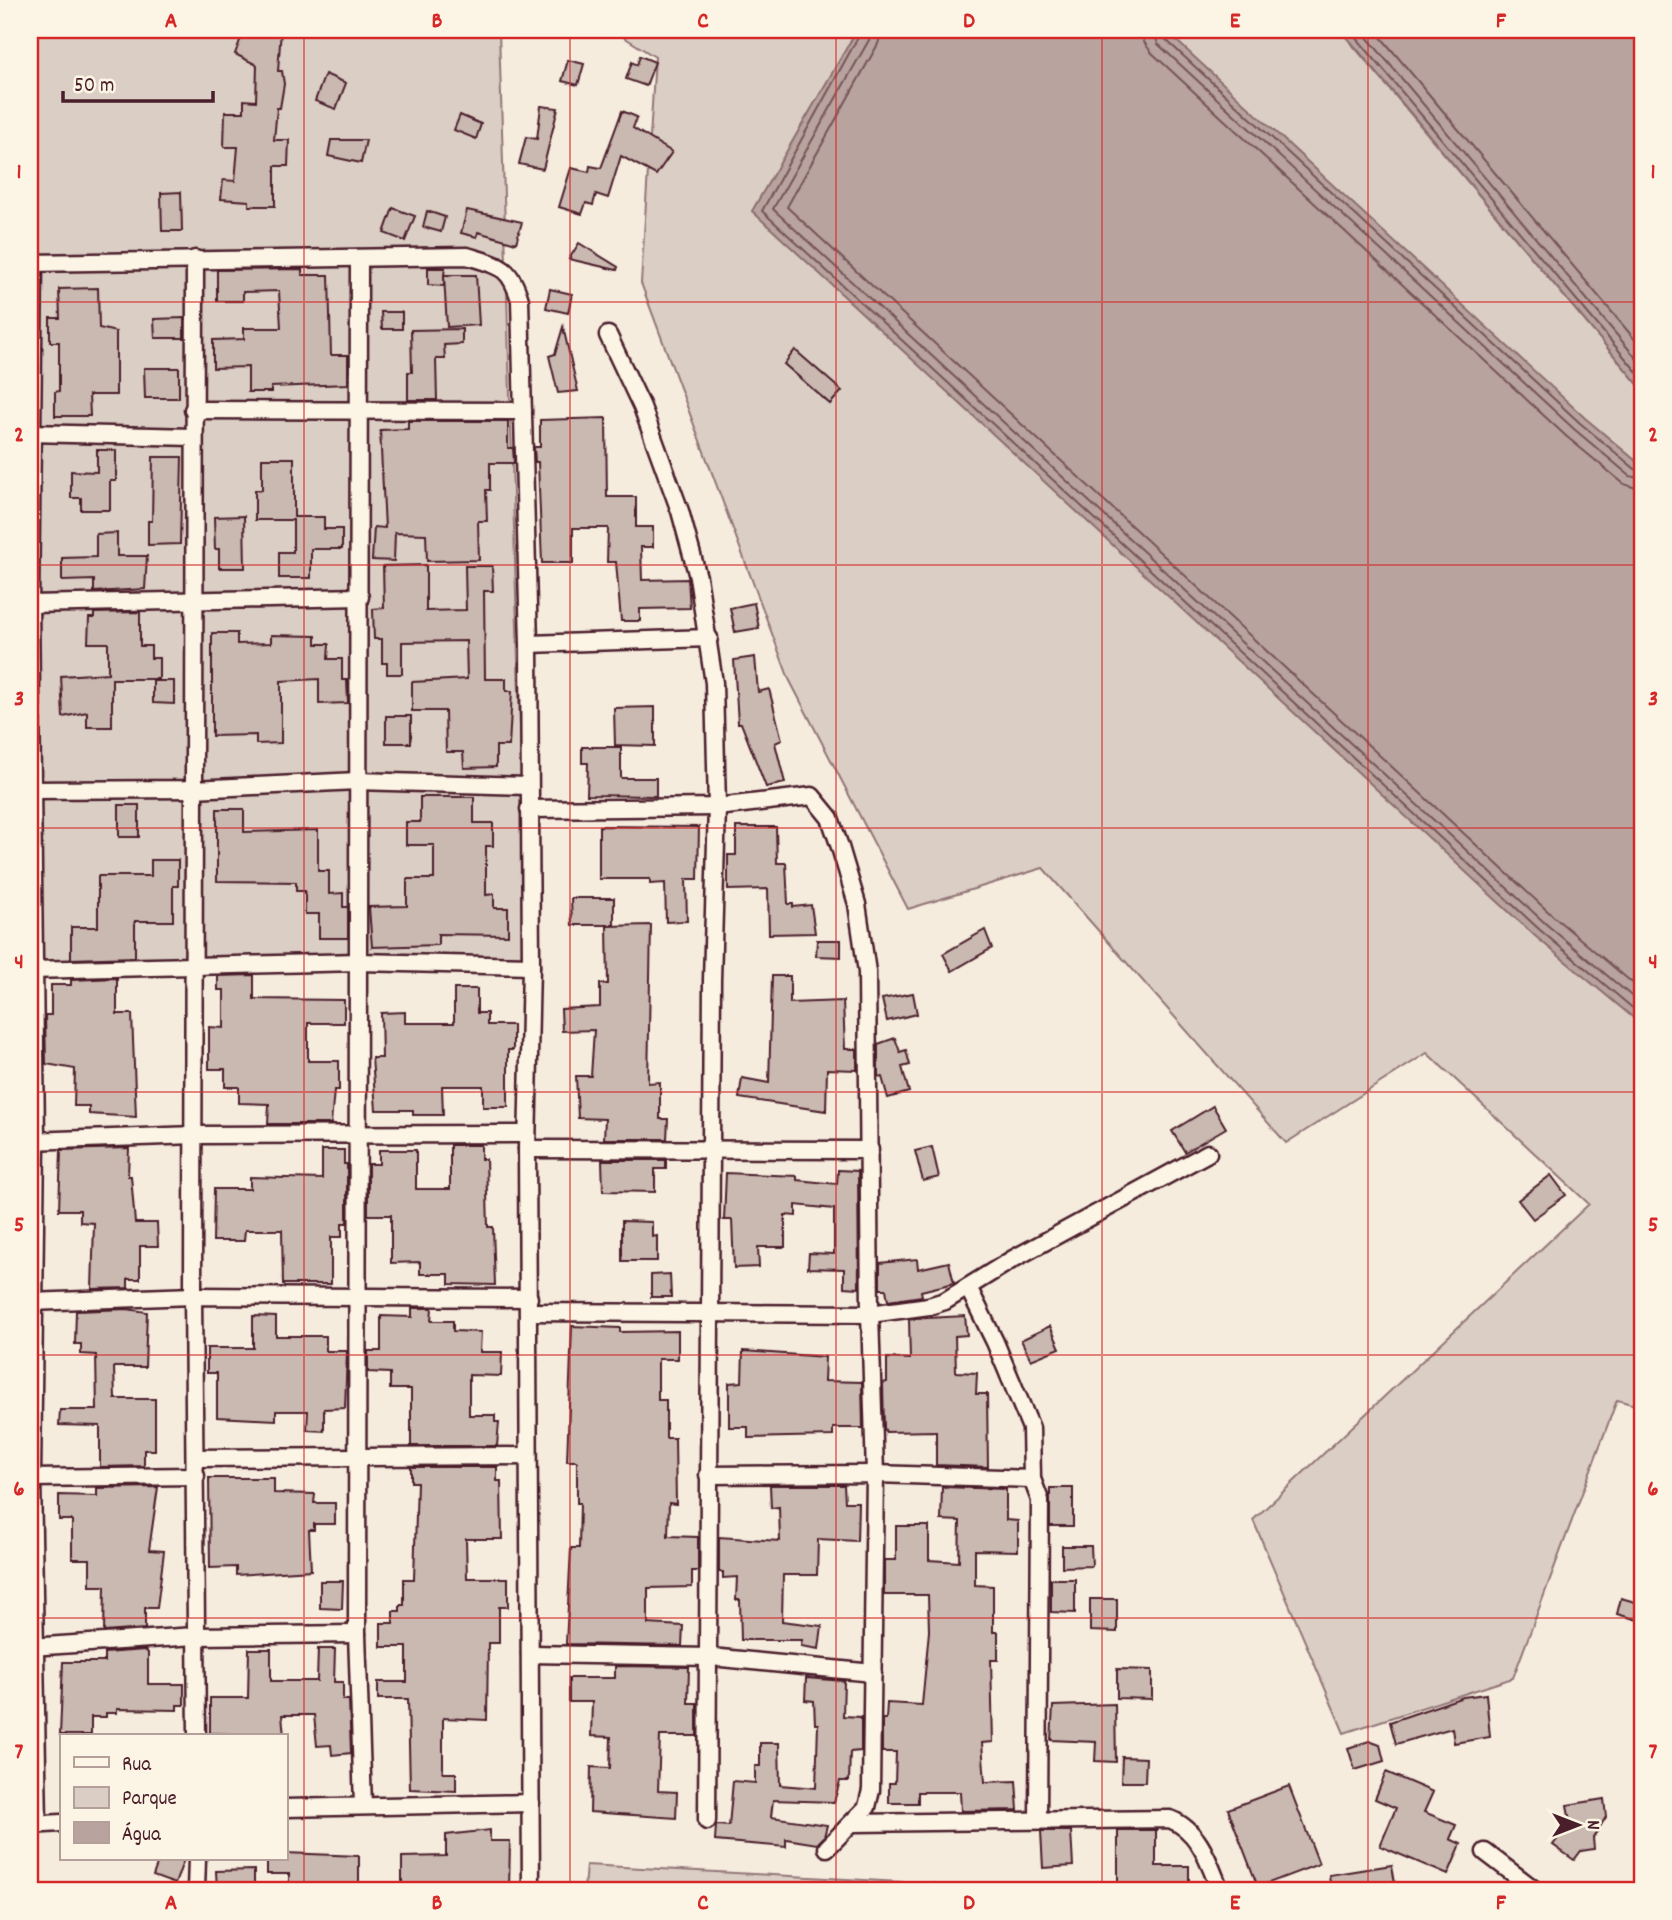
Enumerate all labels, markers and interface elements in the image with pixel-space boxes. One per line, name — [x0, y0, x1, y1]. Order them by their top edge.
text: A — [165, 6, 177, 39]
text: B — [432, 6, 443, 39]
text: C — [697, 6, 709, 39]
text: D — [963, 6, 975, 39]
text: E — [1230, 6, 1241, 39]
text: F — [1496, 6, 1507, 39]
scale bar — [63, 60, 214, 104]
text: 50 m — [74, 72, 114, 102]
text: 1 — [16, 157, 22, 190]
text: 1 — [1650, 157, 1656, 190]
text: 2 — [14, 420, 24, 453]
text: 2 — [1648, 420, 1658, 453]
text: 3 — [14, 684, 24, 717]
text: 3 — [1648, 684, 1658, 717]
text: 4 — [14, 947, 24, 980]
text: 4 — [1648, 947, 1658, 980]
text: 5 — [14, 1210, 24, 1243]
text: 5 — [1648, 1210, 1658, 1243]
text: 6 — [13, 1474, 25, 1507]
text: 6 — [1647, 1474, 1659, 1507]
legend — [60, 1734, 287, 1860]
text: 7 — [15, 1737, 24, 1770]
text: 7 — [1649, 1737, 1658, 1770]
text: Rua — [122, 1751, 152, 1781]
text: Parque — [122, 1785, 177, 1815]
north arrow — [1542, 1790, 1612, 1860]
text: N — [1578, 1820, 1605, 1830]
text: Água — [122, 1821, 162, 1851]
text: A — [165, 1888, 177, 1920]
text: B — [432, 1888, 443, 1920]
text: C — [697, 1888, 709, 1920]
text: D — [963, 1888, 975, 1920]
text: E — [1230, 1888, 1241, 1920]
text: F — [1496, 1888, 1507, 1920]

